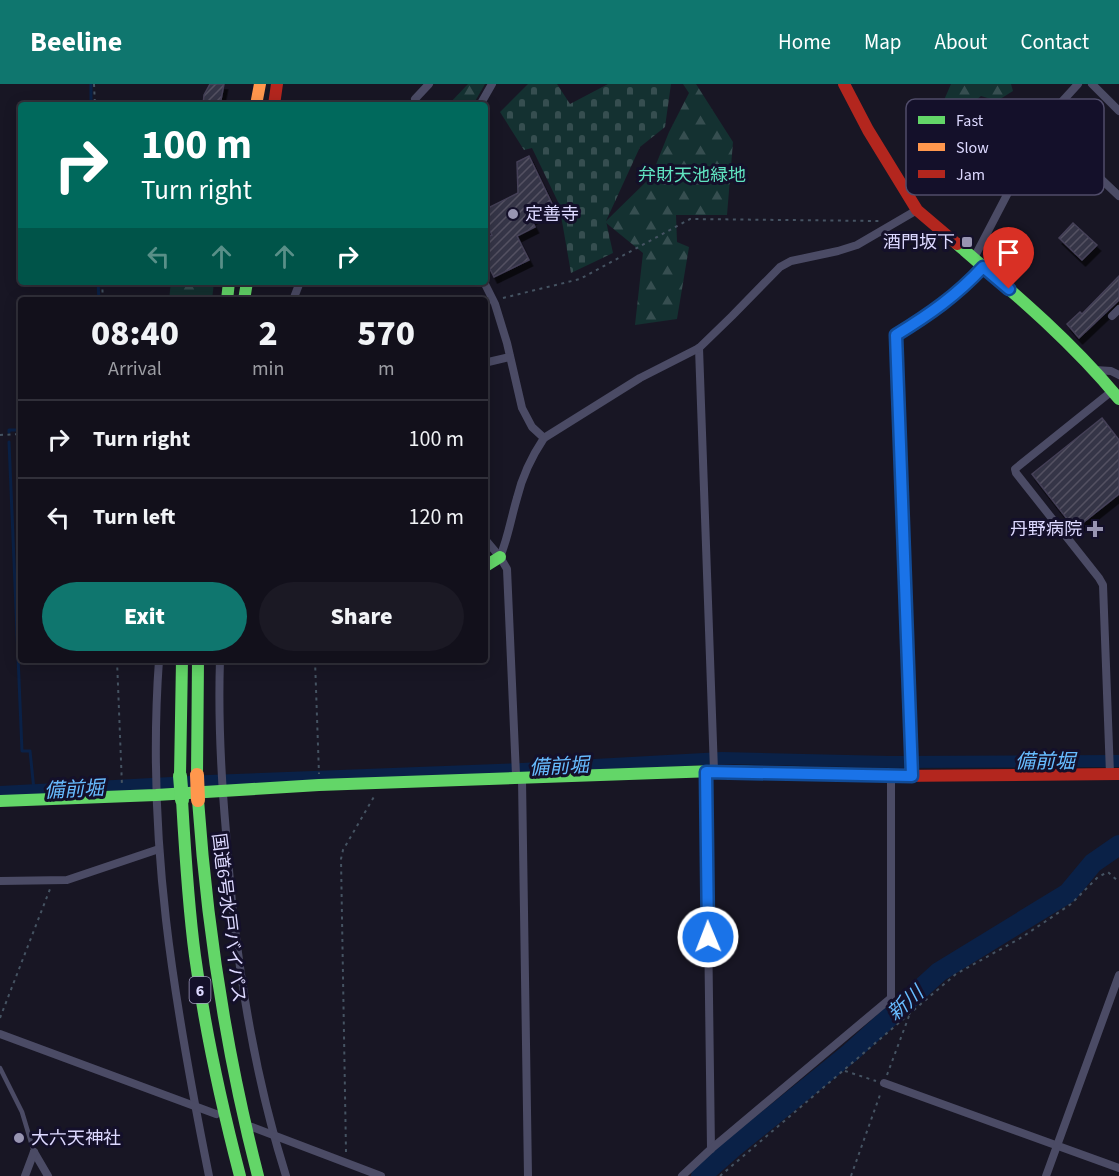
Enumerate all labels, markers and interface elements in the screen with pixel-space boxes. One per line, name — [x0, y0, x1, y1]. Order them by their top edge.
text: Beeline — [30, 22, 122, 62]
text: Home — [778, 27, 831, 57]
text: Map — [864, 27, 902, 57]
text: About — [935, 27, 987, 57]
text: Contact — [1020, 27, 1089, 57]
legend — [906, 99, 1104, 195]
text: Fast — [956, 110, 984, 132]
text: 100 m — [141, 115, 252, 175]
icon: right — [42, 126, 120, 204]
text: Slow — [956, 137, 989, 159]
park label: 弁財天池緑地 — [638, 163, 746, 188]
text: Jam — [956, 164, 985, 186]
text: Turn right — [141, 171, 252, 210]
place label: 定善寺 — [525, 202, 579, 227]
marker: 定善寺 — [506, 207, 520, 221]
pin — [983, 227, 1034, 289]
place label: 酒門坂下 — [883, 230, 955, 255]
marker: 酒門坂下 — [960, 235, 974, 249]
icon: arrive — [992, 236, 1025, 269]
icon: left — [142, 240, 175, 273]
icon: ahead — [205, 240, 238, 273]
icon: ahead — [268, 240, 301, 273]
icon: right — [331, 240, 364, 273]
text: 08:40 — [91, 308, 179, 359]
text: 2 — [259, 308, 278, 359]
text: 570 — [357, 308, 415, 359]
text: Arrival — [108, 355, 162, 383]
text: min — [252, 355, 284, 383]
text: m — [378, 355, 394, 383]
icon: right — [42, 423, 75, 456]
text: Turn right — [93, 423, 190, 455]
text: 100 m — [409, 423, 464, 455]
icon: left — [42, 501, 75, 534]
text: Turn left — [93, 501, 175, 533]
text: 120 m — [409, 501, 464, 533]
place label: 丹野病院 — [1010, 517, 1082, 542]
marker: 丹野病院 — [1086, 520, 1104, 538]
button: Exit — [42, 582, 247, 651]
button: Share — [259, 582, 464, 651]
water label: 備前堀 — [1015, 748, 1078, 776]
water label: 備前堀 — [528, 751, 593, 783]
water label: 備前堀 — [43, 774, 108, 806]
street label: 国道6号水戸バイパス — [206, 832, 251, 1004]
position arrow — [676, 905, 740, 969]
road number: 6 — [190, 977, 210, 1003]
water label: 新川 — [881, 979, 931, 1028]
place label: 大六天神社 — [31, 1126, 121, 1151]
marker: 大六天神社 — [12, 1131, 26, 1145]

